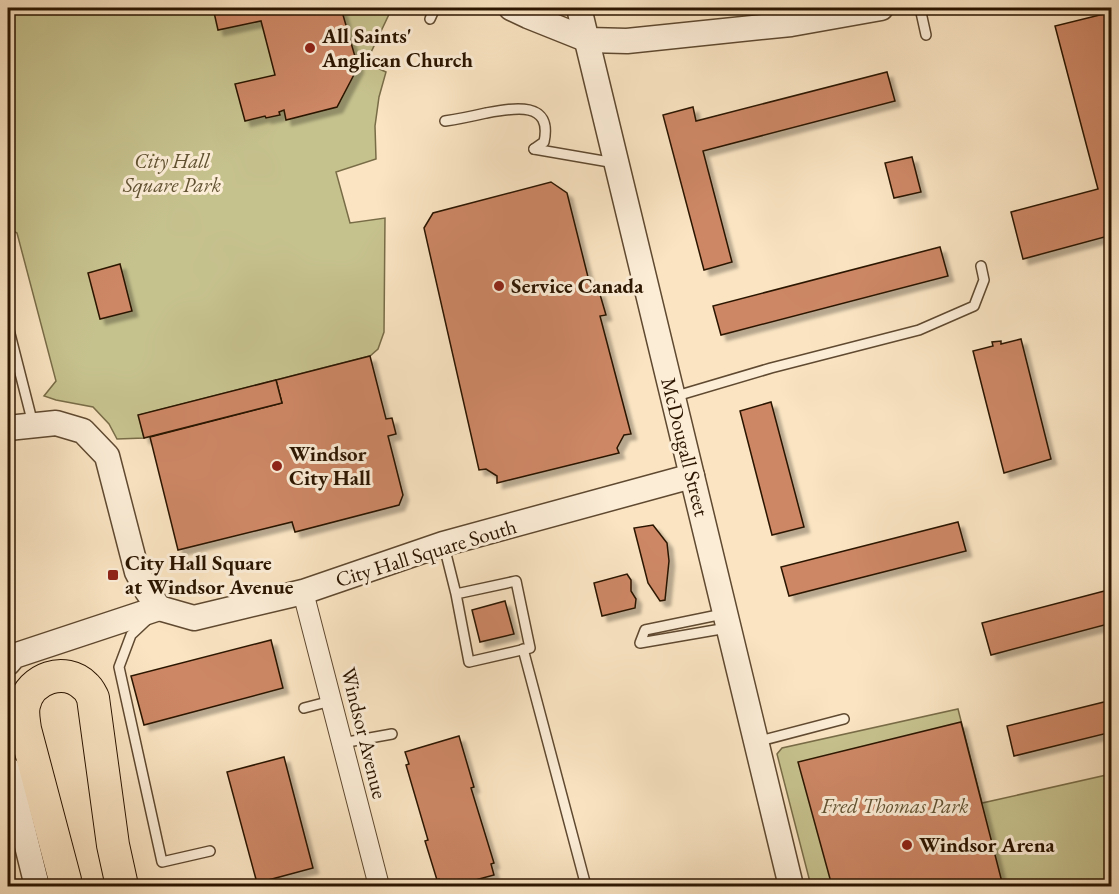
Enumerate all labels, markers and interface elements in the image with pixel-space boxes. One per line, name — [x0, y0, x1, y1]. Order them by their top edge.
place label: All Saints' Anglican Church — [321, 22, 473, 73]
marker: All Saints' Anglican Church — [303, 41, 317, 55]
park label: City Hall Square Park — [122, 147, 221, 199]
place label: Service Canada — [511, 272, 644, 299]
marker: Service Canada — [492, 279, 506, 293]
street label: McDougall Street — [655, 375, 716, 520]
place label: Windsor City Hall — [289, 440, 371, 491]
marker: Windsor City Hall — [270, 459, 284, 473]
street label: City Hall Square South — [332, 512, 520, 593]
place label: City Hall Square at Windsor Avenue — [125, 549, 294, 600]
marker: City Hall Square at Windsor Avenue — [106, 568, 120, 582]
street label: Windsor Avenue — [335, 664, 394, 801]
park label: Fred Thomas Park — [820, 792, 969, 819]
place label: Windsor Arena — [919, 831, 1056, 858]
marker: Windsor Arena — [900, 838, 914, 852]

